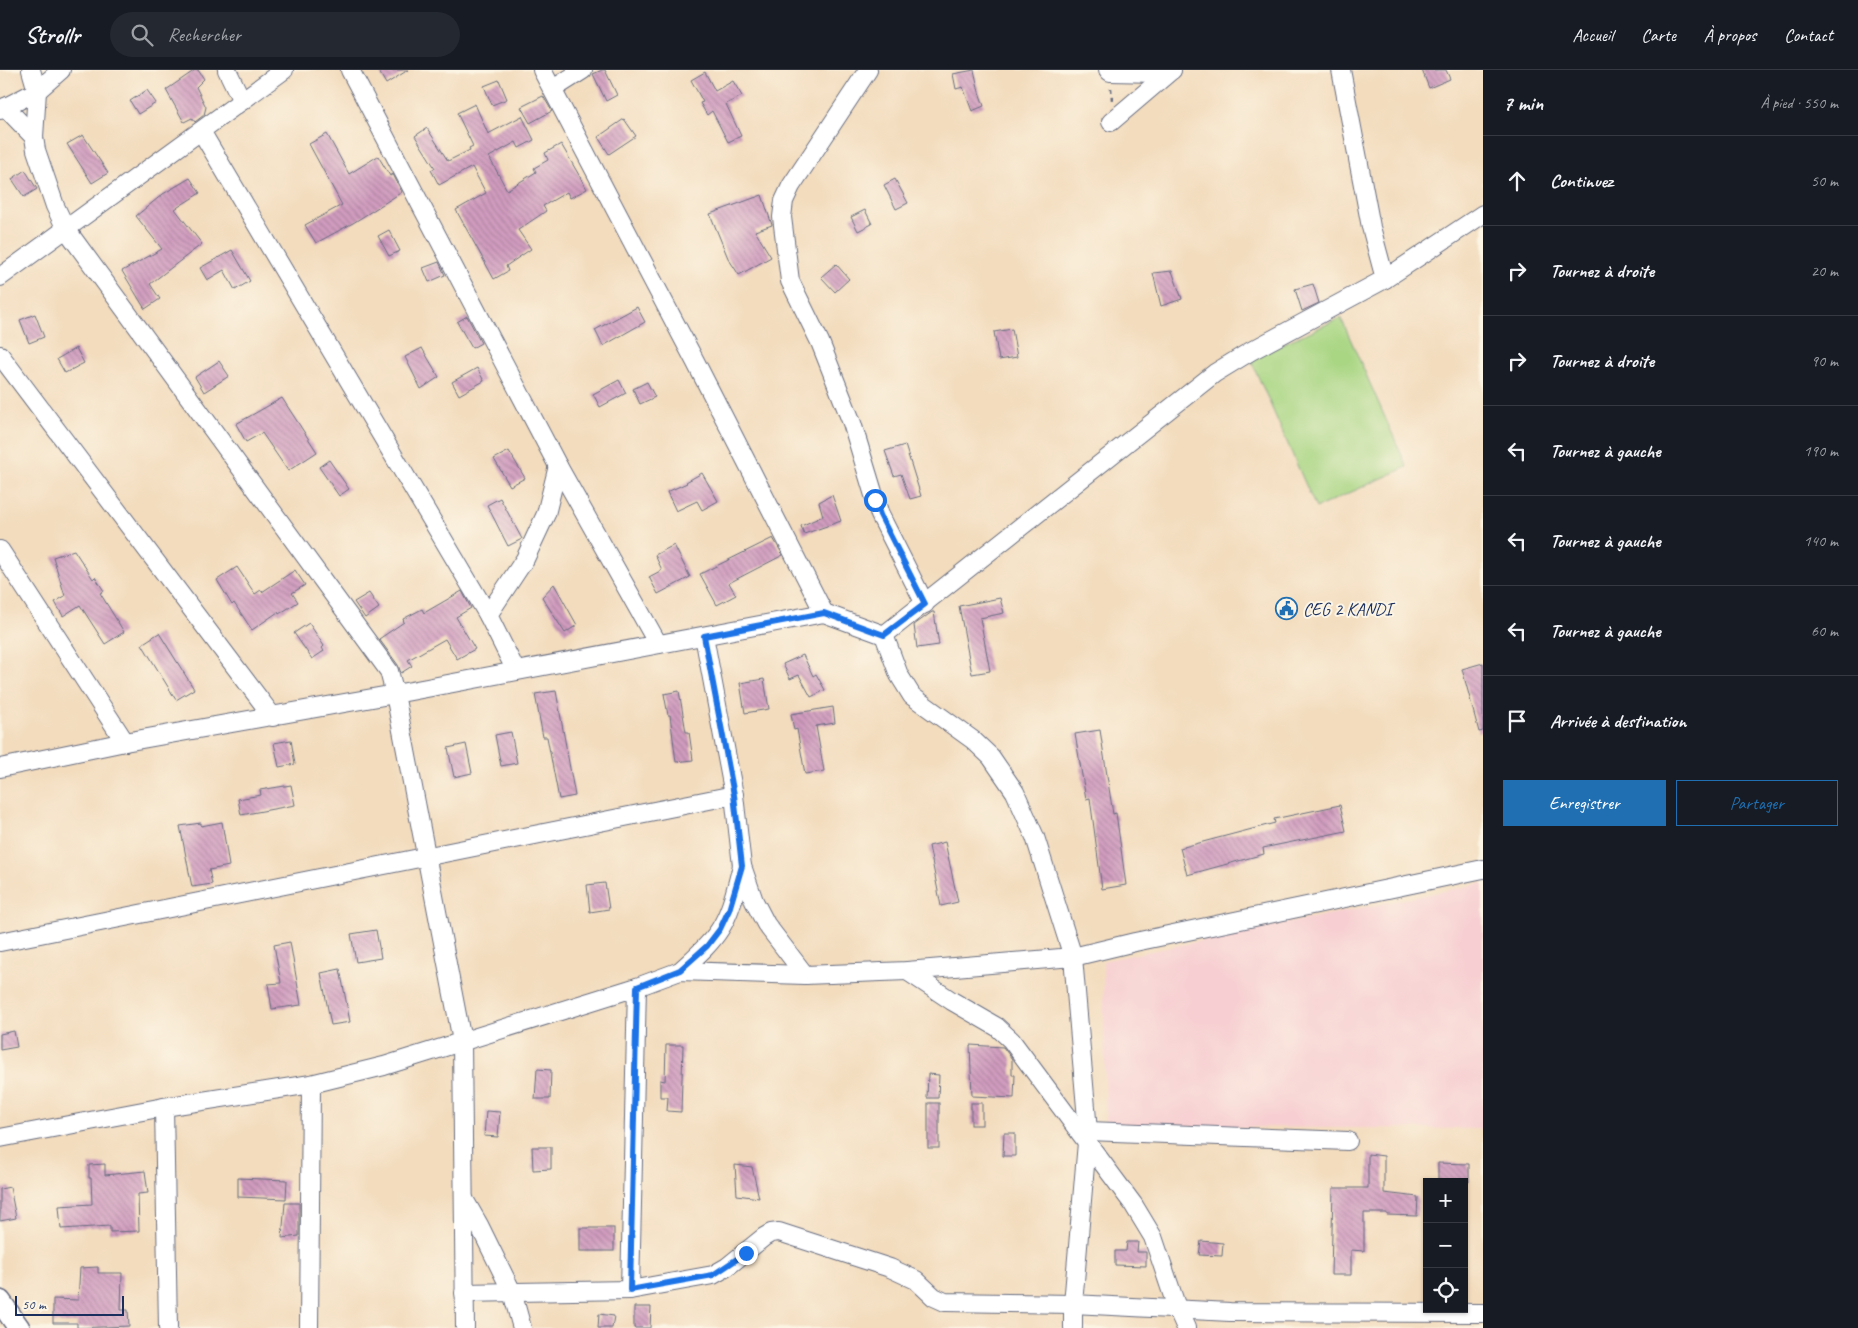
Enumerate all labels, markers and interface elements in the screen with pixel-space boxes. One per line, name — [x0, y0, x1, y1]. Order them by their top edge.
search box — [110, 12, 460, 57]
text: Strollr — [25, 20, 80, 50]
icon: search — [128, 21, 156, 49]
text: Rechercher — [168, 23, 241, 47]
text: Accueil — [1573, 24, 1613, 46]
text: Carte — [1641, 24, 1676, 46]
text: À propos — [1704, 24, 1756, 46]
text: Contact — [1784, 24, 1833, 46]
text: 7 min — [1503, 90, 1543, 116]
text: À pied · 550 m — [1760, 93, 1838, 113]
icon: ahead — [1503, 167, 1531, 195]
text: Continuez — [1550, 169, 1613, 193]
text: 50 m — [1811, 171, 1838, 191]
icon: right — [1503, 257, 1531, 285]
text: Tournez à droite — [1550, 259, 1654, 283]
text: 20 m — [1811, 261, 1838, 281]
icon: right — [1503, 347, 1531, 375]
text: Tournez à droite — [1550, 349, 1654, 373]
text: 90 m — [1811, 351, 1838, 371]
icon: left — [1503, 437, 1531, 465]
text: Tournez à gauche — [1550, 439, 1661, 463]
text: 190 m — [1804, 441, 1838, 461]
route start — [864, 489, 887, 512]
icon: left — [1503, 527, 1531, 555]
text: Tournez à gauche — [1550, 529, 1661, 553]
text: 140 m — [1804, 531, 1838, 551]
public building icon: CEG 2 KANDI — [1275, 597, 1299, 621]
place label: CEG 2 KANDI — [1303, 598, 1396, 620]
icon: left — [1503, 617, 1531, 645]
text: Tournez à gauche — [1550, 619, 1661, 643]
text: 60 m — [1811, 621, 1838, 641]
icon: arrive — [1503, 707, 1531, 735]
text: Arrivée à destination — [1550, 709, 1686, 733]
button: Enregistrer — [1503, 780, 1666, 826]
button: Partager — [1676, 780, 1838, 826]
map controls — [1423, 1178, 1468, 1313]
button: + — [1423, 1178, 1468, 1223]
button: − — [1423, 1223, 1468, 1268]
route end — [735, 1242, 758, 1265]
button: locate — [1423, 1268, 1468, 1313]
scale bar — [15, 1293, 124, 1316]
text: 50 m — [22, 1296, 46, 1313]

